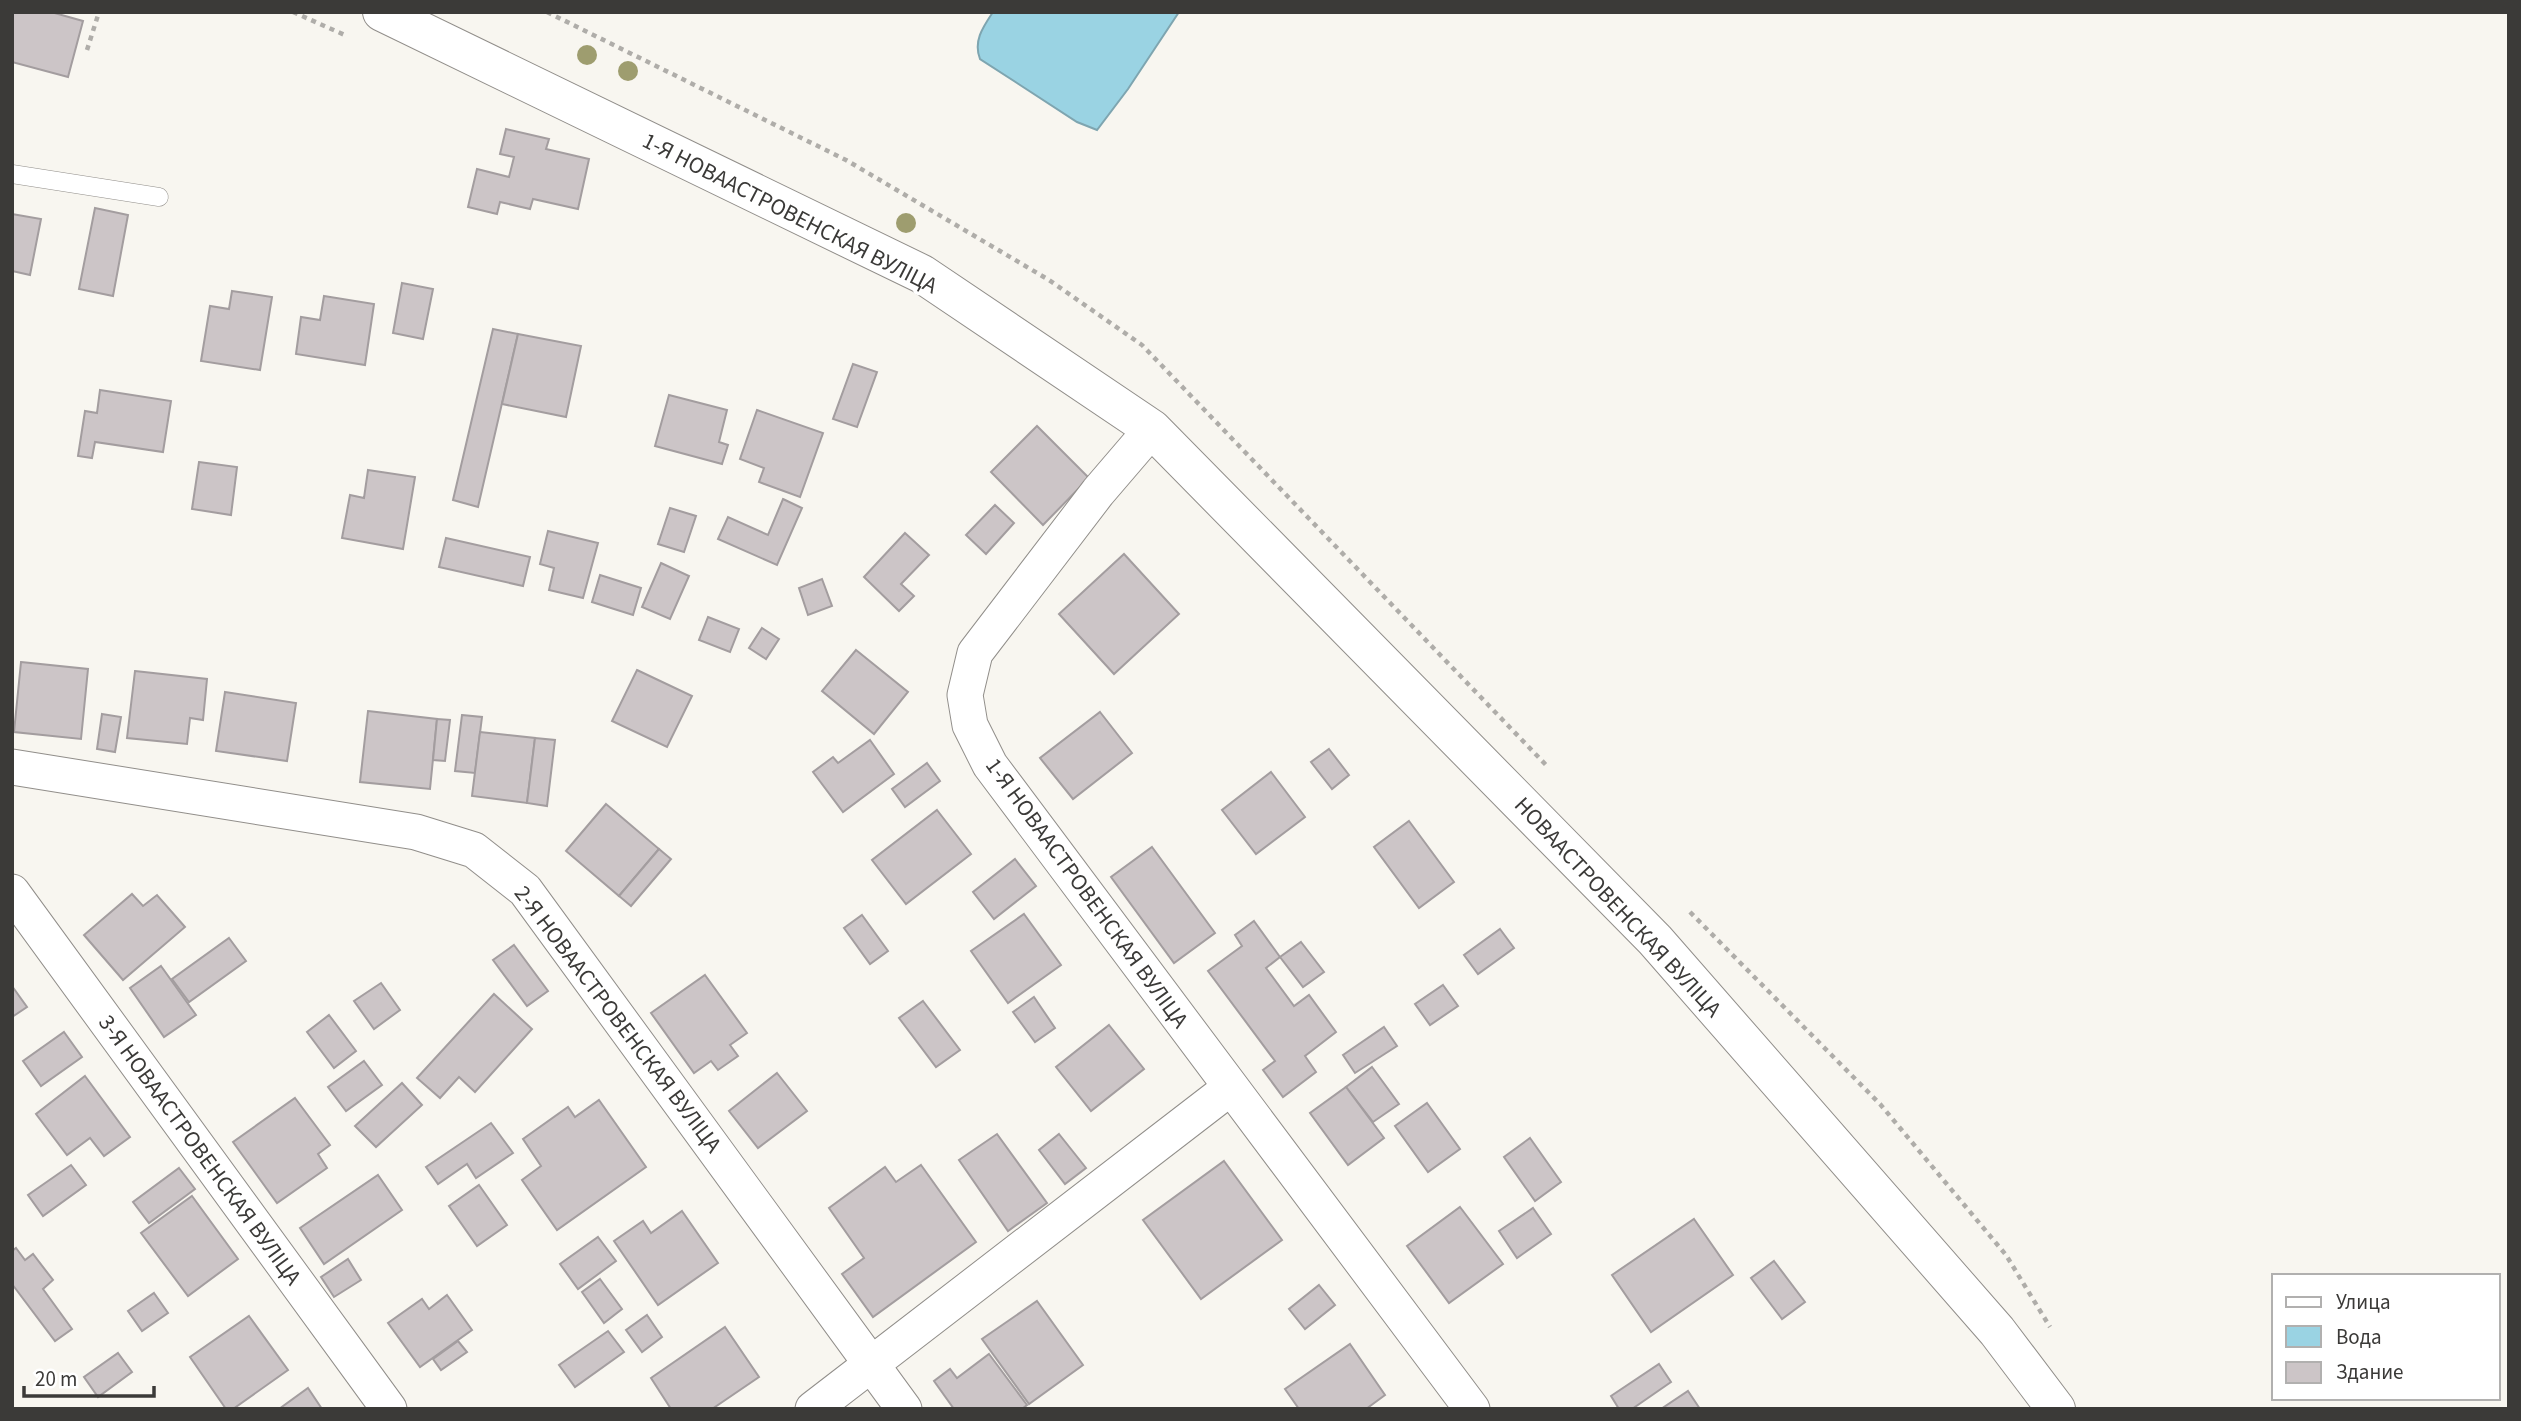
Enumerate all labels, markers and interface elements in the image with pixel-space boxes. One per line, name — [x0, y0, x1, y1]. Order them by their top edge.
street label: 1-Я НОВААСТРОВЕНСКАЯ ВУЛІЦА — [637, 124, 944, 302]
street label: 1-Я НОВААСТРОВЕНСКАЯ ВУЛІЦА — [978, 751, 1197, 1035]
street label: НОВААСТРОВЕНСКАЯ ВУЛІЦА — [1507, 789, 1730, 1025]
street label: 2-Я НОВААСТРОВЕНСКАЯ ВУЛІЦА — [506, 878, 730, 1160]
street label: 3-Я НОВААСТРОВЕНСКАЯ ВУЛІЦА — [91, 1008, 310, 1292]
legend — [2272, 1274, 2500, 1400]
text: Улица — [2336, 1287, 2391, 1317]
text: Вода — [2336, 1322, 2382, 1352]
scale bar — [24, 1354, 154, 1398]
text: Здание — [2336, 1357, 2404, 1387]
text: 20 m — [35, 1364, 77, 1394]

